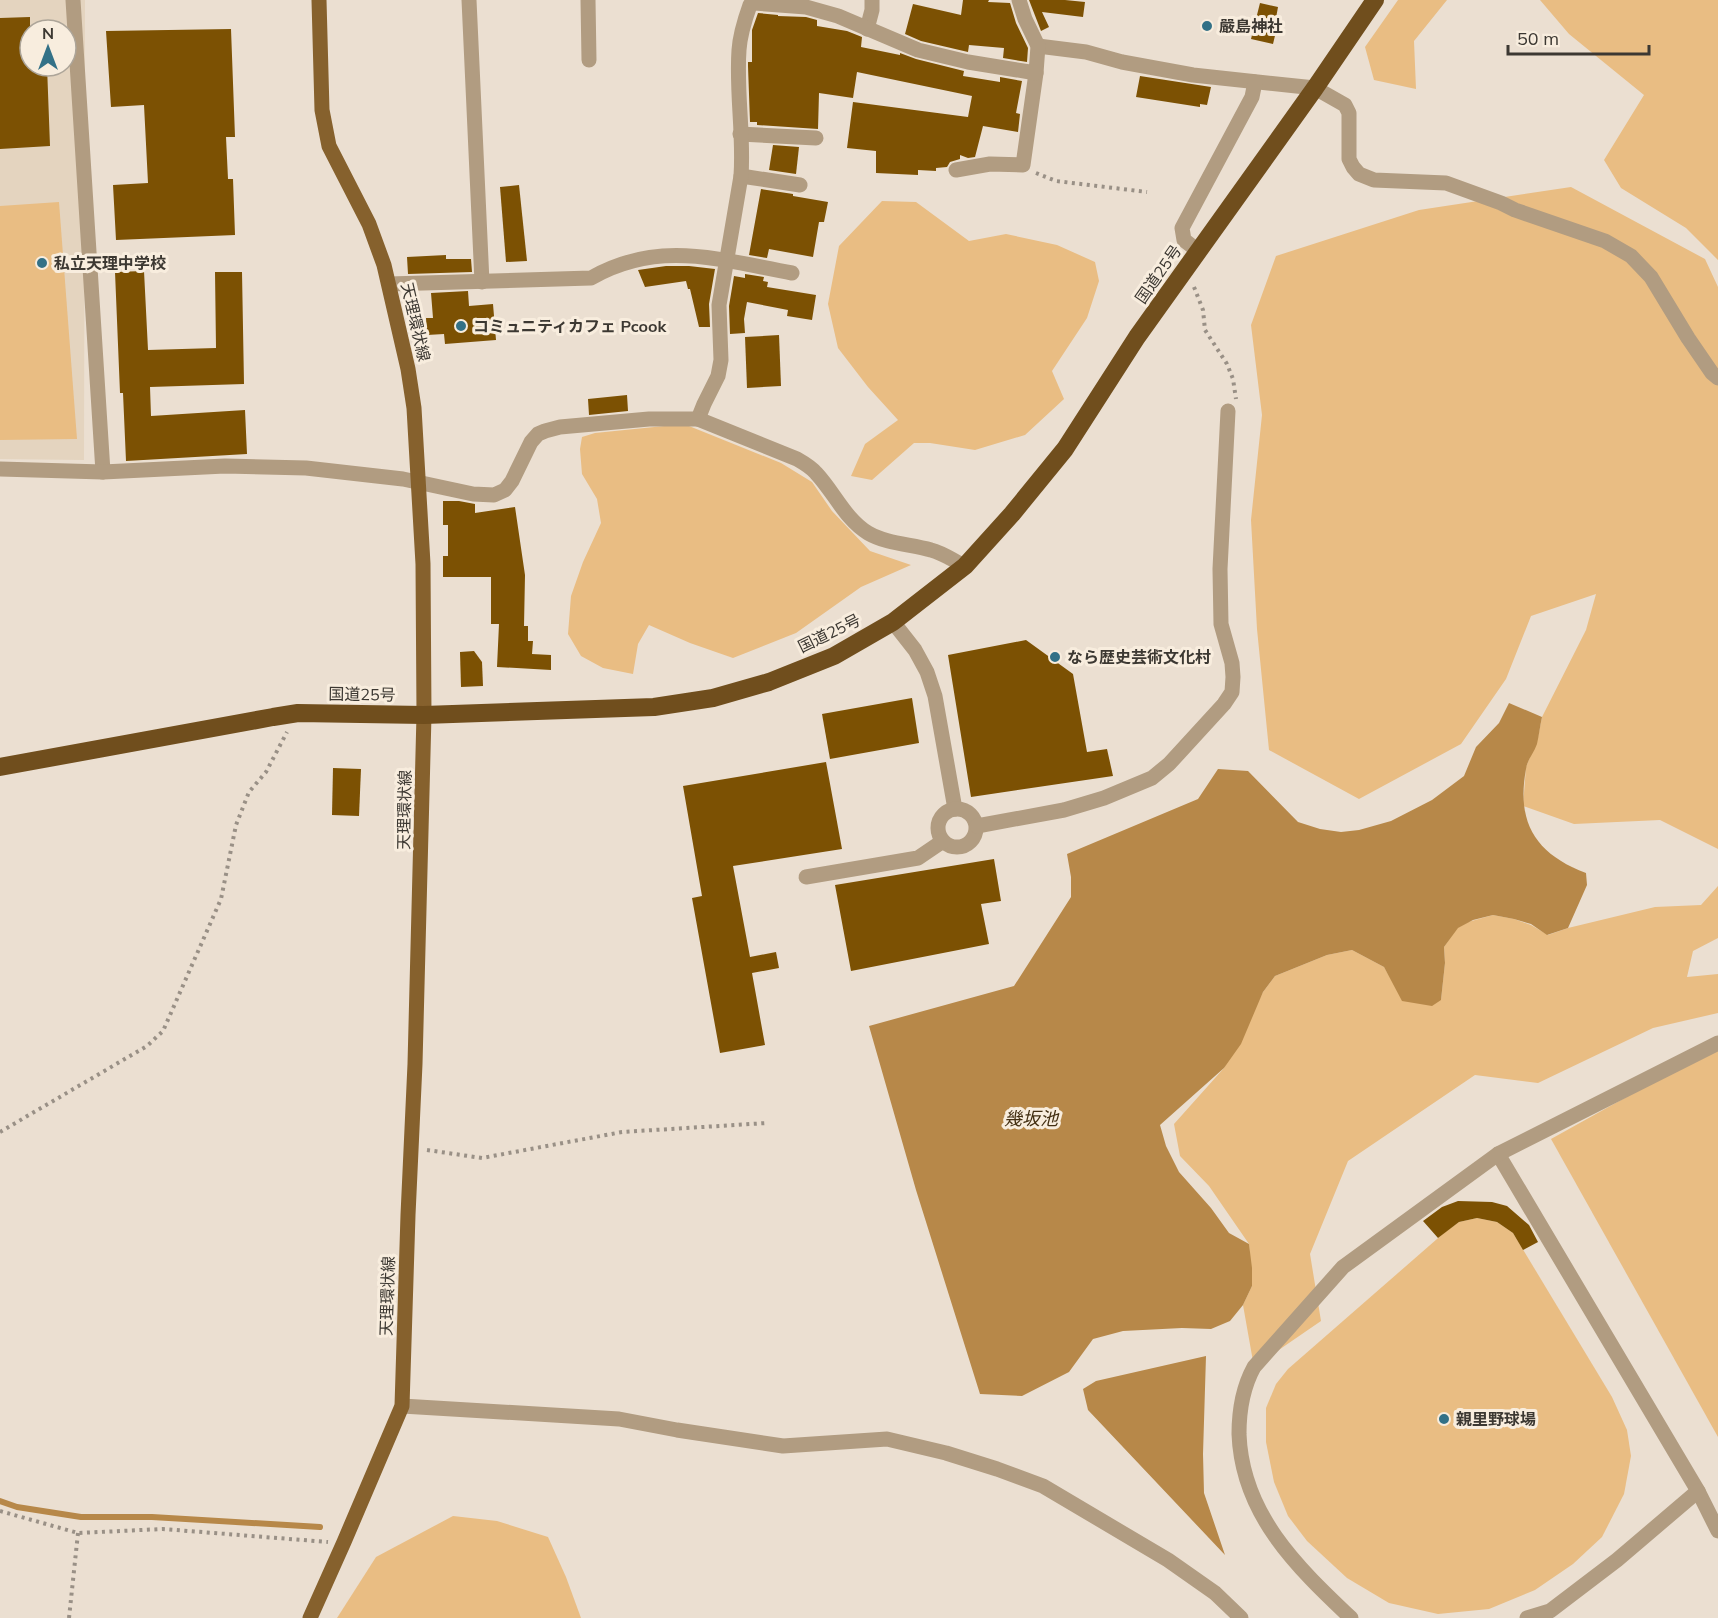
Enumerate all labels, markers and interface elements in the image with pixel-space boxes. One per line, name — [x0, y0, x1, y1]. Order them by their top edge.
place label: 嚴島神社 — [1219, 16, 1283, 36]
north arrow — [18, 18, 78, 78]
scale bar — [1508, 18, 1649, 56]
marker: 嚴島神社 — [1200, 19, 1214, 33]
text: N — [42, 23, 54, 43]
text: 50 m — [1517, 27, 1559, 50]
street label: 国道25号 — [1131, 241, 1185, 307]
place label: 私立天理中学校 — [54, 253, 166, 273]
marker: 私立天理中学校 — [35, 256, 49, 270]
street label: 天理環状線 — [397, 281, 435, 363]
place label: コミュニティカフェ Pcook — [473, 316, 668, 336]
marker: コミュニティカフェ Pcook — [454, 319, 468, 333]
street label: 国道25号 — [794, 609, 864, 657]
place label: なら歴史芸術文化村 — [1067, 647, 1211, 667]
marker: なら歴史芸術文化村 — [1048, 650, 1062, 664]
street label: 国道25号 — [328, 683, 396, 705]
street label: 天理環状線 — [393, 770, 415, 850]
water label: 幾坂池 — [1004, 1107, 1060, 1130]
street label: 天理環状線 — [376, 1256, 398, 1336]
place label: 親里野球場 — [1456, 1409, 1536, 1429]
marker: 親里野球場 — [1437, 1412, 1451, 1426]

